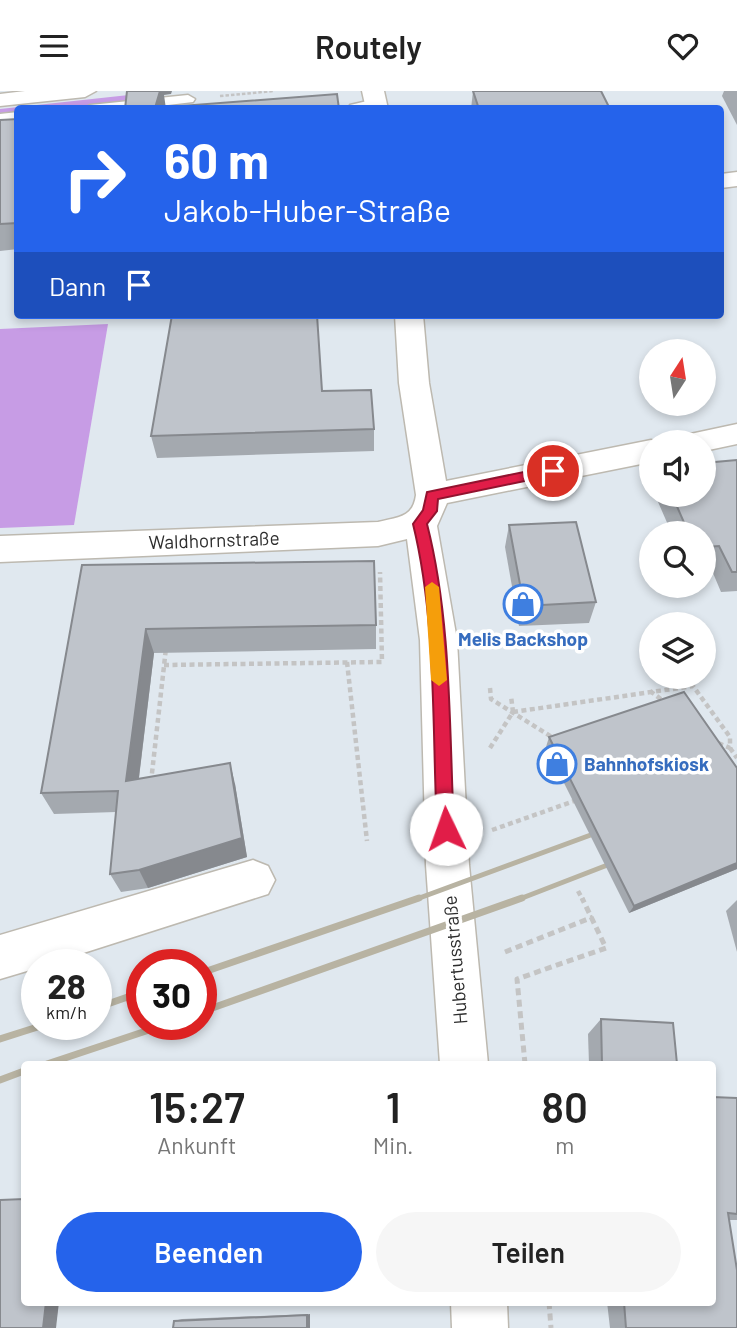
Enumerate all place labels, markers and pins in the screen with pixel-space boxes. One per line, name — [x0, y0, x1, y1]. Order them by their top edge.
pin — [523, 441, 583, 501]
shop icon: Melis Backshop — [502, 583, 544, 625]
place label: Melis Backshop — [458, 627, 588, 650]
shop icon: Bahnhofskiosk — [536, 743, 578, 785]
place label: Bahnhofskiosk — [584, 752, 709, 775]

